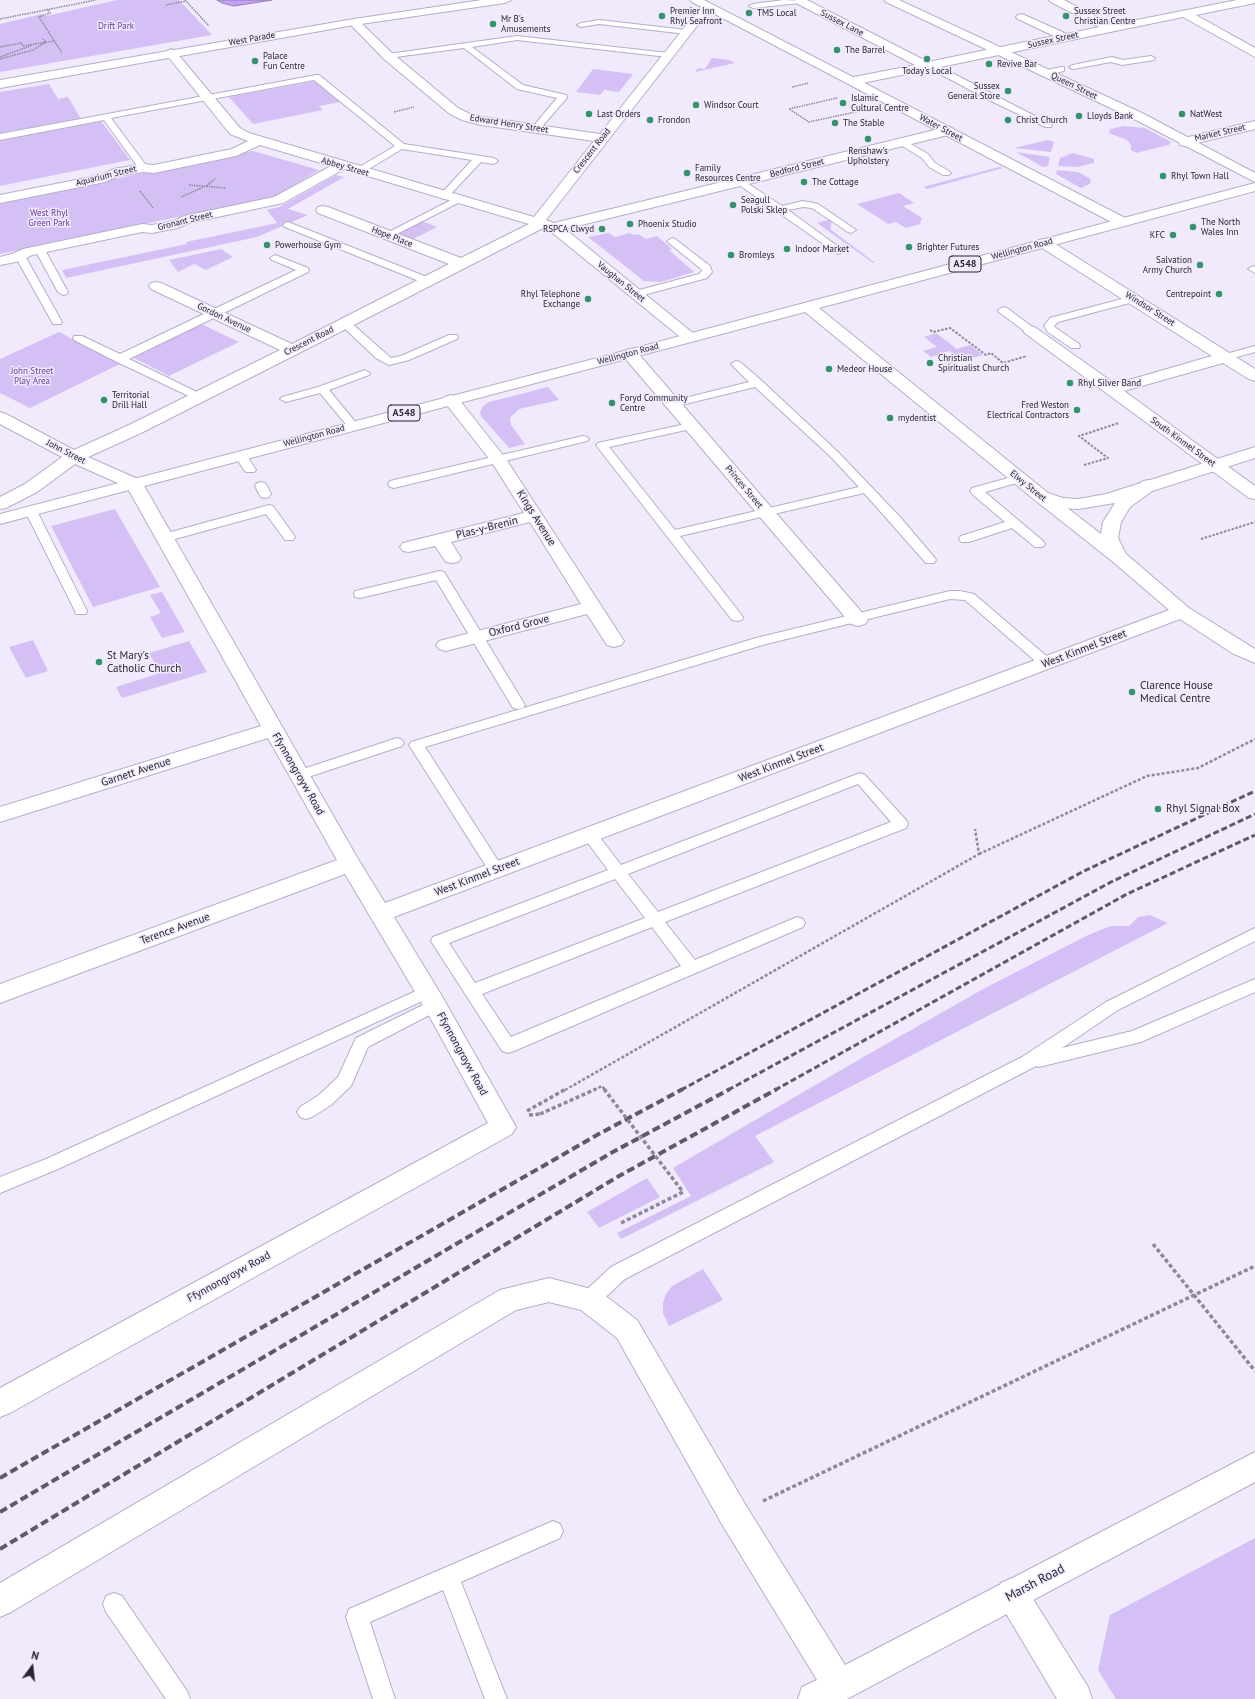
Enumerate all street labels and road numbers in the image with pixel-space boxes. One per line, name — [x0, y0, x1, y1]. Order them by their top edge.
street label: Sussex Lane — [819, 8, 865, 38]
street label: Sussex Street — [1027, 29, 1079, 51]
street label: West Parade — [228, 30, 276, 48]
street label: Queen Street — [1049, 70, 1099, 102]
street label: Edward Henry Street — [469, 112, 549, 136]
street label: Water Street — [917, 112, 965, 144]
street label: Market Street — [1194, 122, 1246, 144]
street label: Crescent Road — [571, 126, 613, 176]
street label: Abbey Street — [320, 155, 370, 179]
street label: Bedford Street — [769, 156, 825, 180]
street label: Aquarium Street — [74, 163, 138, 189]
street label: Gronant Street — [156, 209, 214, 233]
street label: Hope Place — [370, 224, 414, 250]
street label: Wellington Road — [990, 236, 1054, 262]
road number: A548 — [949, 256, 981, 272]
street label: Vaughan Street — [595, 259, 647, 305]
street label: Windsor Street — [1123, 289, 1177, 329]
street label: Gordon Avenue — [195, 301, 253, 335]
street label: Crescent Road — [282, 324, 336, 358]
street label: Wellington Road — [596, 341, 660, 367]
road number: A548 — [388, 405, 420, 421]
street label: South Kinmel Street — [1148, 415, 1218, 469]
street label: Wellington Road — [282, 423, 346, 449]
street label: John Street — [45, 438, 87, 466]
street label: Princes Street — [723, 463, 765, 511]
street label: Elwy Street — [1008, 468, 1048, 504]
street label: Kings Avenue — [514, 488, 558, 548]
street label: Plas-y-Brenin — [455, 514, 519, 542]
street label: Oxford Grove — [487, 612, 551, 640]
street label: West Kinmel Street — [1040, 627, 1128, 671]
street label: Ffynnongroyw Road — [269, 730, 327, 818]
street label: West Kinmel Street — [737, 741, 825, 785]
street label: Garnett Avenue — [100, 755, 172, 789]
street label: West Kinmel Street — [433, 855, 521, 899]
street label: Terence Avenue — [138, 910, 212, 948]
street label: Ffynnongroyw Road — [434, 1010, 490, 1098]
street label: Ffynnongroyw Road — [185, 1249, 273, 1305]
street label: Marsh Road — [1003, 1561, 1067, 1605]

